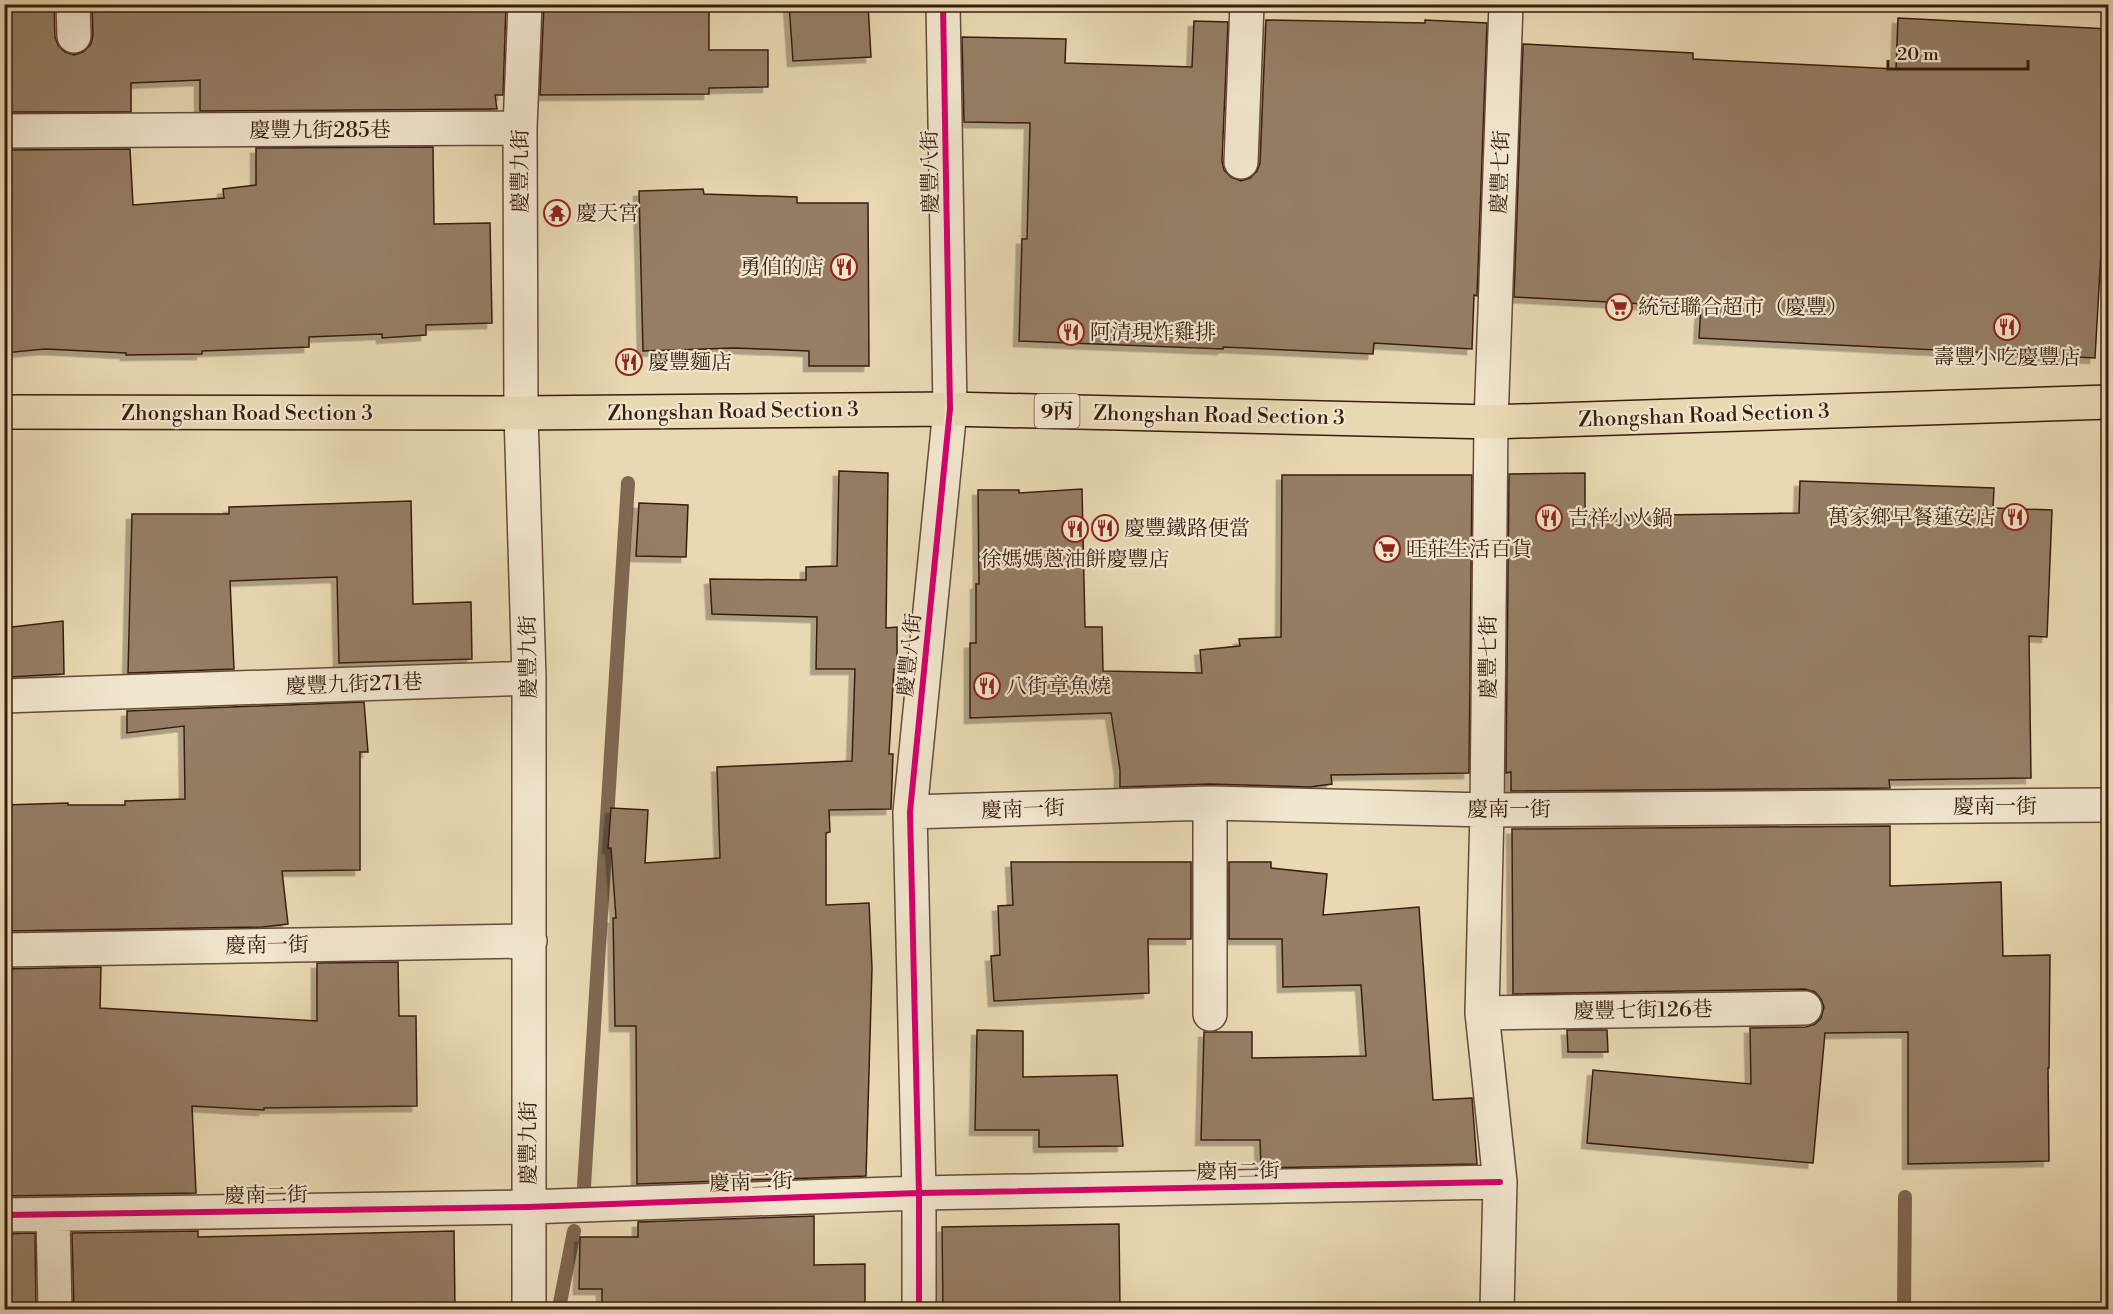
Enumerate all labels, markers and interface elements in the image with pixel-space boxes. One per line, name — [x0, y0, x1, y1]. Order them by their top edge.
scale bar — [1888, 33, 2028, 71]
text: 20 m — [1897, 43, 1939, 66]
street label: 慶豐九街285巷 — [249, 118, 391, 144]
street label: 慶豐九街 — [508, 129, 534, 213]
street label: 慶豐八街 — [917, 130, 945, 214]
street label: 慶豐七街 — [1487, 130, 1515, 214]
temple icon: 慶天宮 — [542, 198, 572, 228]
place label: 慶天宮 — [576, 201, 639, 227]
restaurant icon: 勇伯的店 — [829, 252, 859, 282]
place label: 勇伯的店 — [740, 255, 824, 281]
supermarket icon: 統冠聯合超市（慶豐） — [1604, 292, 1634, 322]
place label: 統冠聯合超市（慶豐） — [1638, 295, 1848, 321]
restaurant icon: 壽豐小吃慶豐店 — [1992, 312, 2022, 342]
restaurant icon: 阿清現炸雞排 — [1056, 317, 1086, 347]
place label: 阿清現炸雞排 — [1090, 320, 1216, 346]
place label: 壽豐小吃慶豐店 — [1934, 345, 2081, 371]
restaurant icon: 慶豐麵店 — [614, 347, 644, 377]
place label: 慶豐麵店 — [648, 350, 732, 376]
road number: 9丙 — [1034, 394, 1080, 428]
street label: Zhongshan Road Section 3 — [607, 397, 859, 427]
street label: Zhongshan Road Section 3 — [1578, 399, 1830, 433]
street label: Zhongshan Road Section 3 — [121, 401, 373, 427]
street label: Zhongshan Road Section 3 — [1093, 401, 1345, 431]
restaurant icon: 萬家鄉早餐蓮安店 — [2000, 502, 2030, 532]
restaurant icon: 吉祥小火鍋 — [1534, 503, 1564, 533]
place label: 萬家鄉早餐蓮安店 — [1828, 505, 1996, 531]
place label: 吉祥小火鍋 — [1568, 506, 1673, 532]
restaurant icon: 慶豐鐵路便當 — [1090, 513, 1120, 543]
restaurant icon: 徐媽媽蔥油餅慶豐店 — [1060, 514, 1090, 544]
place label: 慶豐鐵路便當 — [1124, 516, 1250, 542]
supermarket icon: 旺莊生活百貨 — [1372, 534, 1402, 564]
place label: 旺莊生活百貨 — [1406, 537, 1532, 563]
place label: 徐媽媽蔥油餅慶豐店 — [981, 547, 1170, 573]
street label: 慶豐八街 — [893, 612, 927, 698]
street label: 慶豐九街 — [515, 615, 543, 699]
street label: 慶豐七街 — [1476, 615, 1502, 699]
street label: 慶豐九街271巷 — [285, 670, 423, 700]
restaurant icon: 八街章魚燒 — [972, 671, 1002, 701]
place label: 八街章魚燒 — [1006, 674, 1111, 700]
street label: 慶南一街 — [1953, 794, 2037, 820]
street label: 慶南一街 — [981, 796, 1065, 824]
street label: 慶南一街 — [1467, 797, 1551, 823]
street label: 慶南一街 — [225, 932, 309, 960]
street label: 慶豐七街126巷 — [1573, 997, 1713, 1025]
street label: 慶豐九街 — [516, 1101, 542, 1185]
street label: 慶南二街 — [1196, 1158, 1280, 1186]
street label: 慶南二街 — [709, 1169, 793, 1197]
street label: 慶南二街 — [224, 1182, 308, 1210]

